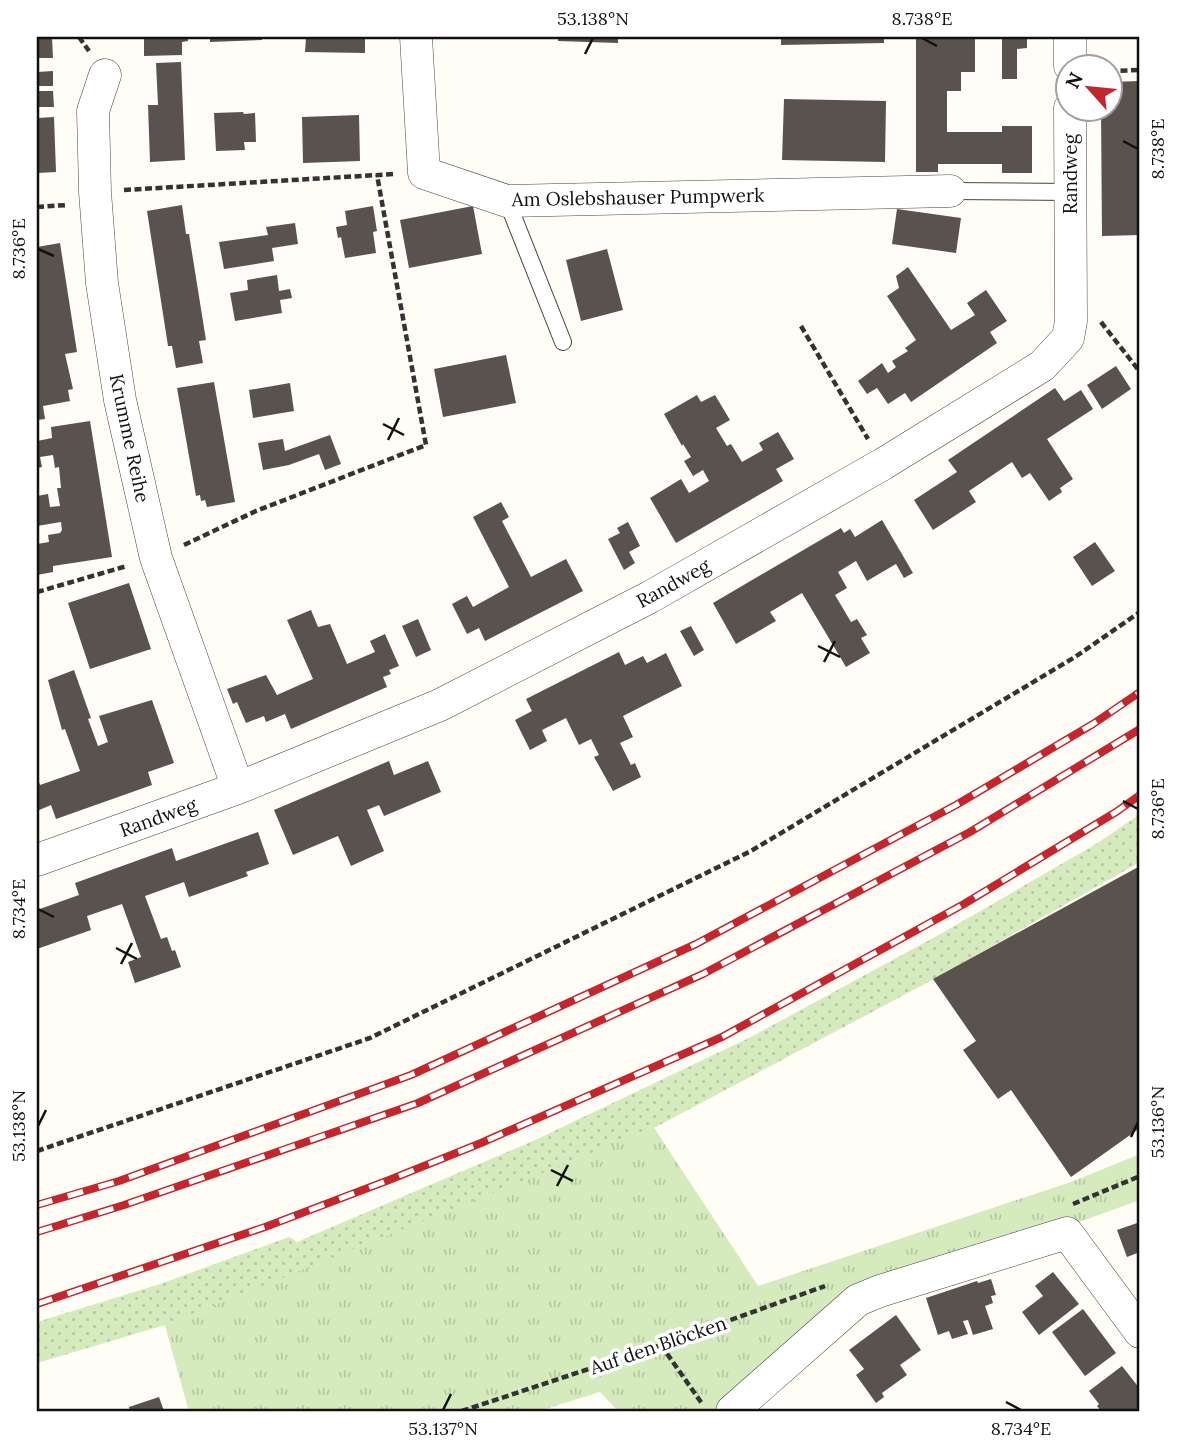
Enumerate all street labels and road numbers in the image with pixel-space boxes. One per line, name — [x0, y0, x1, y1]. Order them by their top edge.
street label: Randweg — [1058, 133, 1082, 214]
street label: Am Oslebshauser Pumpwerk — [511, 183, 765, 211]
street label: Krumme Reihe — [105, 371, 155, 505]
street label: Randweg — [632, 553, 714, 613]
street label: Randweg — [116, 792, 200, 842]
street label: Auf den Blöcken — [586, 1310, 729, 1380]

